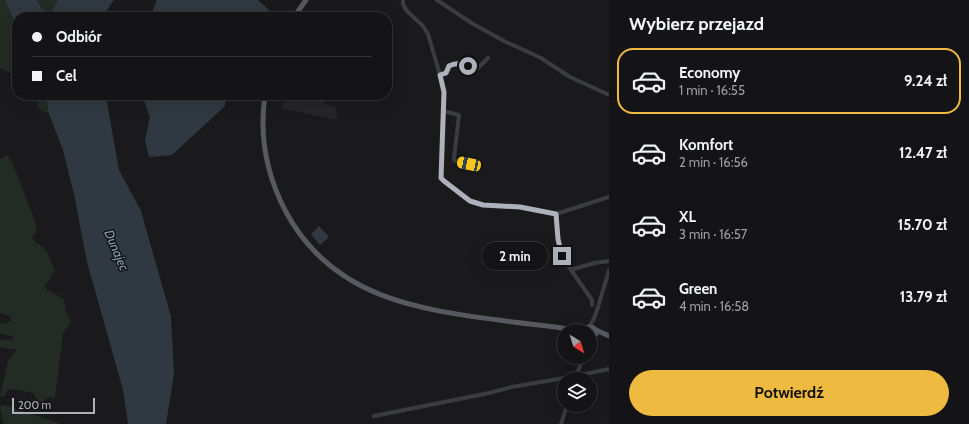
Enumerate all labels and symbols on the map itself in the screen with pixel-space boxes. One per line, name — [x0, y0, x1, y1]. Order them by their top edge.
route start — [459, 57, 477, 75]
car — [456, 156, 482, 172]
water label: Dunajec — [100, 227, 133, 274]
callout: 2 min — [482, 242, 548, 270]
route end — [553, 247, 571, 265]
north arrow — [557, 324, 597, 364]
scale bar — [12, 396, 95, 415]

